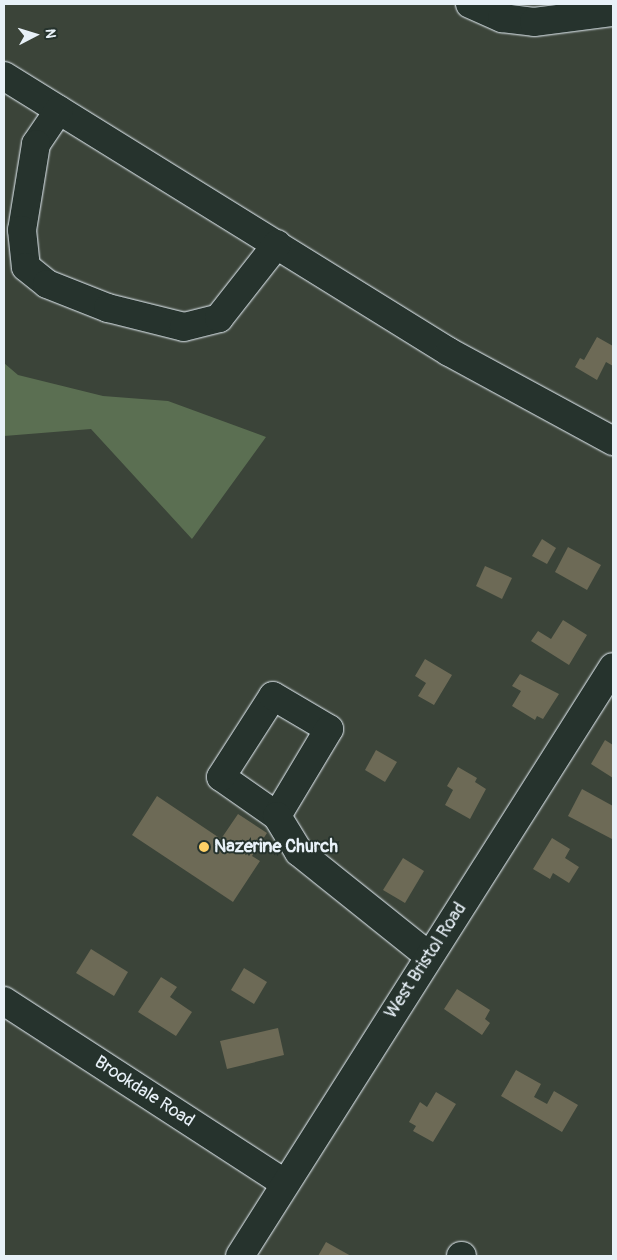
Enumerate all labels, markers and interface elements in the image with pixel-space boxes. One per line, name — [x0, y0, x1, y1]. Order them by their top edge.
north arrow — [10, 10, 60, 60]
text: N — [42, 28, 59, 39]
place label: Nazerine Church — [214, 836, 338, 858]
marker: Nazerine Church — [198, 841, 210, 853]
street label: West Bristol Road — [381, 899, 471, 1023]
street label: Brookdale Road — [90, 1052, 198, 1132]

